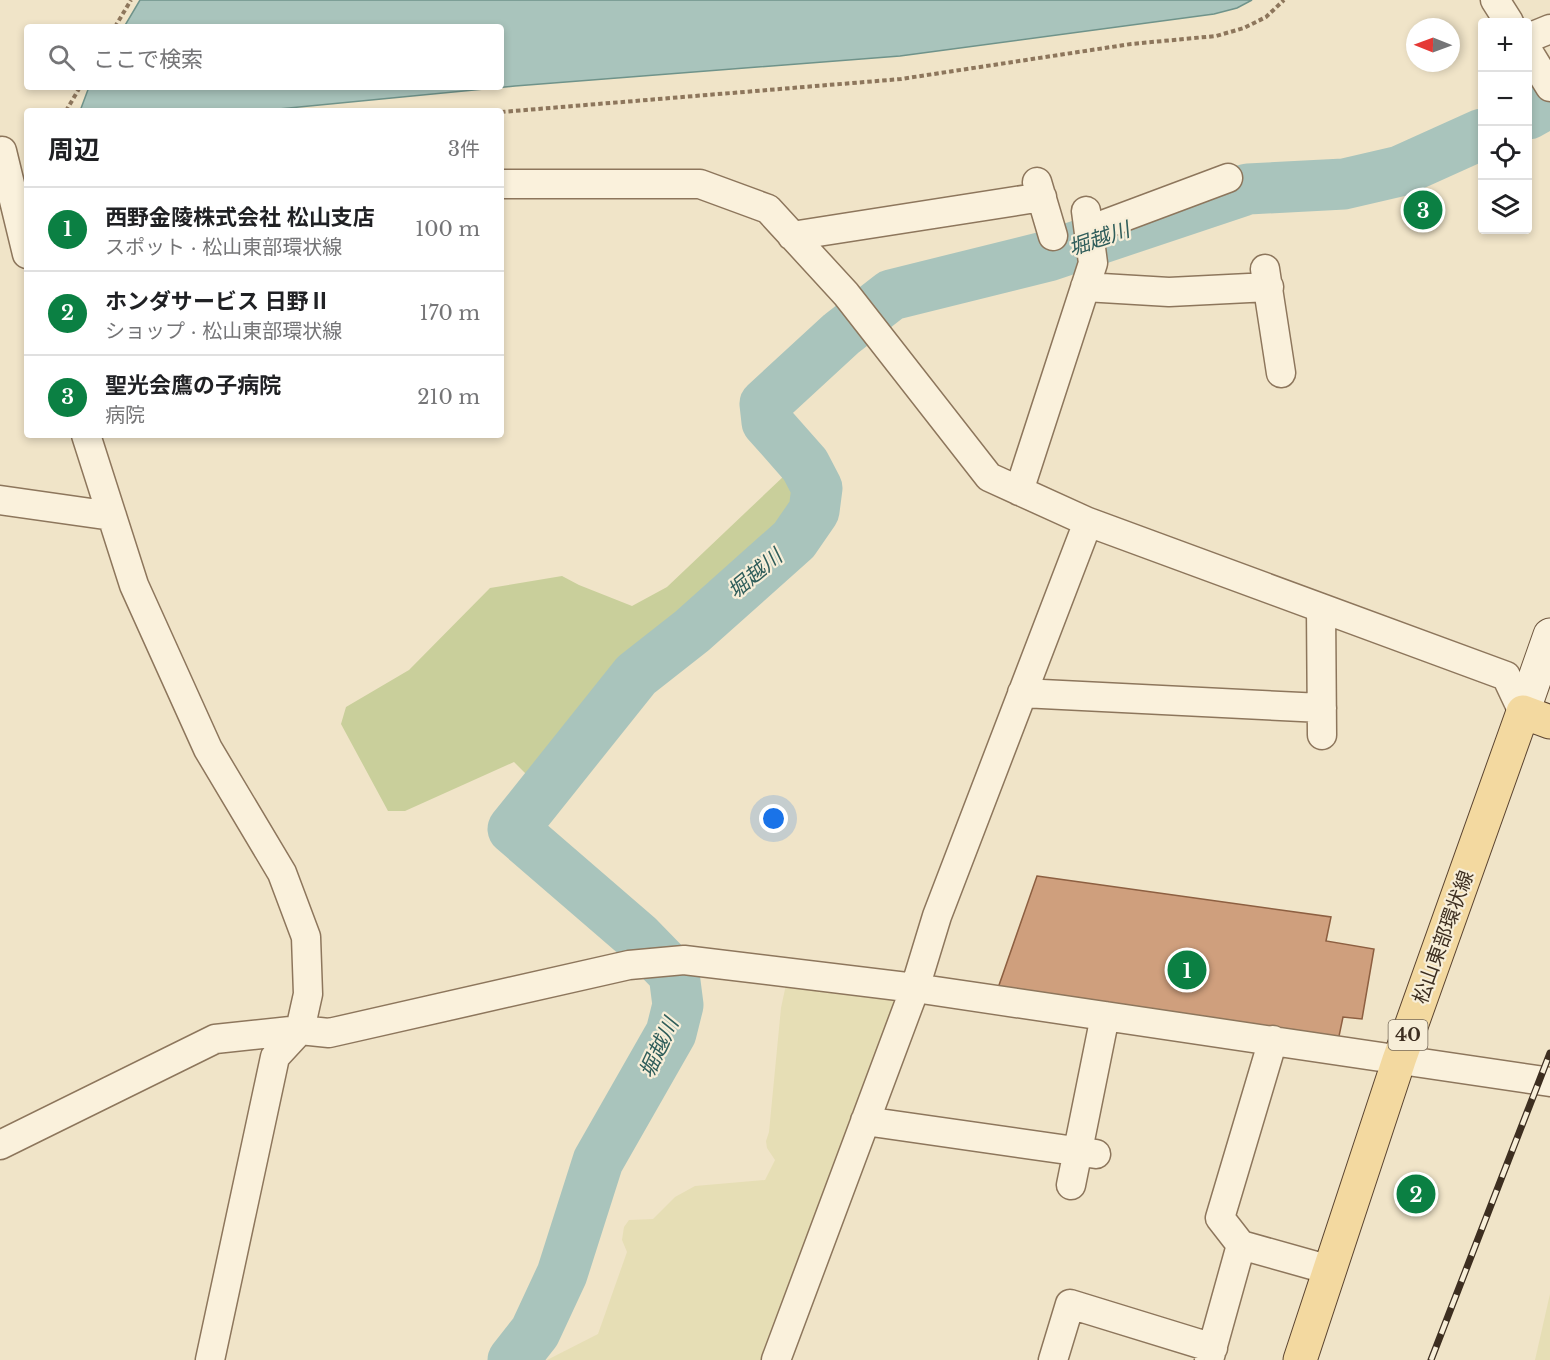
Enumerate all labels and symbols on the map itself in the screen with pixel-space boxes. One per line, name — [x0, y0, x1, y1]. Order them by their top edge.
north arrow — [1406, 18, 1460, 72]
pin: 3 — [1404, 188, 1442, 232]
water label: 堀越川 — [1065, 216, 1135, 262]
water label: 堀越川 — [723, 543, 789, 604]
your location — [759, 804, 788, 833]
street label: 松山東部環状線 — [1408, 867, 1478, 1007]
pin: 1 — [1168, 948, 1206, 992]
water label: 堀越川 — [634, 1012, 685, 1082]
road number: 40 — [1388, 1020, 1428, 1050]
pin: 2 — [1396, 1172, 1436, 1216]

